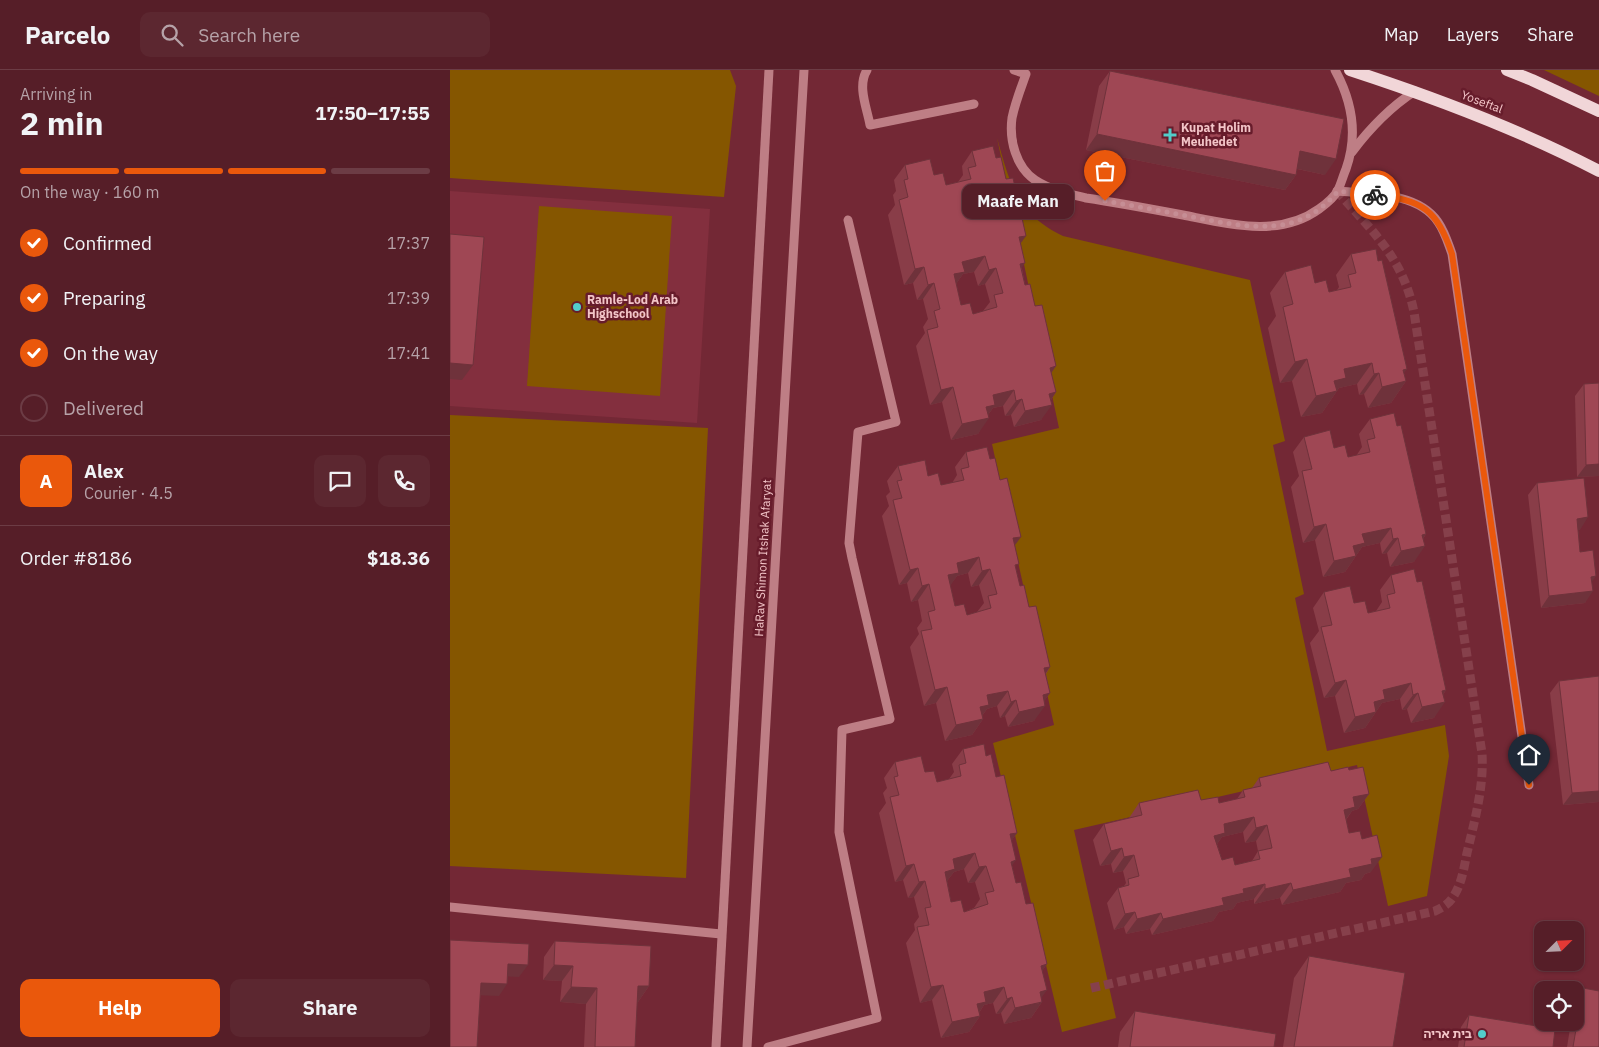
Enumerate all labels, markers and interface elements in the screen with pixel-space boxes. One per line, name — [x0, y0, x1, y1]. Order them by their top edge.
search box — [140, 12, 490, 57]
text: Parcelo — [25, 19, 110, 51]
icon: search — [158, 21, 186, 49]
text: Search here — [198, 23, 300, 47]
text: Map — [1384, 23, 1419, 46]
text: Layers — [1447, 23, 1499, 46]
text: Share — [1527, 23, 1574, 46]
text: Arriving in — [20, 84, 92, 104]
street label: Yoseftal — [1459, 87, 1505, 116]
text: 17:50–17:55 — [315, 101, 430, 125]
text: 2 min — [20, 102, 104, 144]
place label: Kupat Holim Meuhedet — [1181, 120, 1251, 149]
marker: Kupat Holim Meuhedet — [1163, 128, 1177, 142]
pin — [1084, 150, 1126, 201]
icon: bag — [1091, 157, 1119, 185]
courier — [1350, 170, 1400, 220]
icon: bike — [1361, 181, 1389, 209]
text: On the way · 160 m — [20, 182, 159, 202]
callout: Maafe Man — [962, 184, 1075, 218]
text: Maafe Man — [977, 191, 1059, 211]
icon: check — [20, 229, 48, 257]
text: Confirmed — [63, 231, 152, 255]
text: 17:37 — [387, 233, 430, 253]
icon: check — [20, 284, 48, 312]
text: Preparing — [63, 286, 145, 310]
text: 17:39 — [387, 288, 430, 308]
place label: Ramle-Lod Arab Highschool — [587, 292, 678, 321]
marker: Ramle-Lod Arab Highschool — [571, 301, 583, 313]
icon: check — [20, 339, 48, 367]
text: On the way — [63, 341, 158, 365]
text: 17:41 — [387, 343, 430, 363]
text: Delivered — [63, 396, 144, 420]
button: chat — [314, 455, 366, 507]
button: phone — [378, 455, 430, 507]
text: Alex — [84, 459, 124, 483]
text: A — [39, 469, 53, 493]
street label: HaRav Shimon Itshak Afaryat — [751, 479, 774, 637]
text: Courier · 4.5 — [84, 483, 173, 503]
text: Order #8186 — [20, 546, 132, 570]
text: $18.36 — [367, 546, 430, 570]
pin — [1508, 734, 1550, 785]
icon: home — [1515, 741, 1543, 769]
north arrow — [1534, 921, 1584, 971]
map controls — [1534, 921, 1584, 1031]
button: Help — [20, 979, 220, 1037]
button: Share — [230, 979, 430, 1037]
button: locate — [1534, 981, 1584, 1031]
place label: בית אריה — [1423, 1026, 1472, 1041]
marker: בית אריה — [1476, 1028, 1488, 1040]

